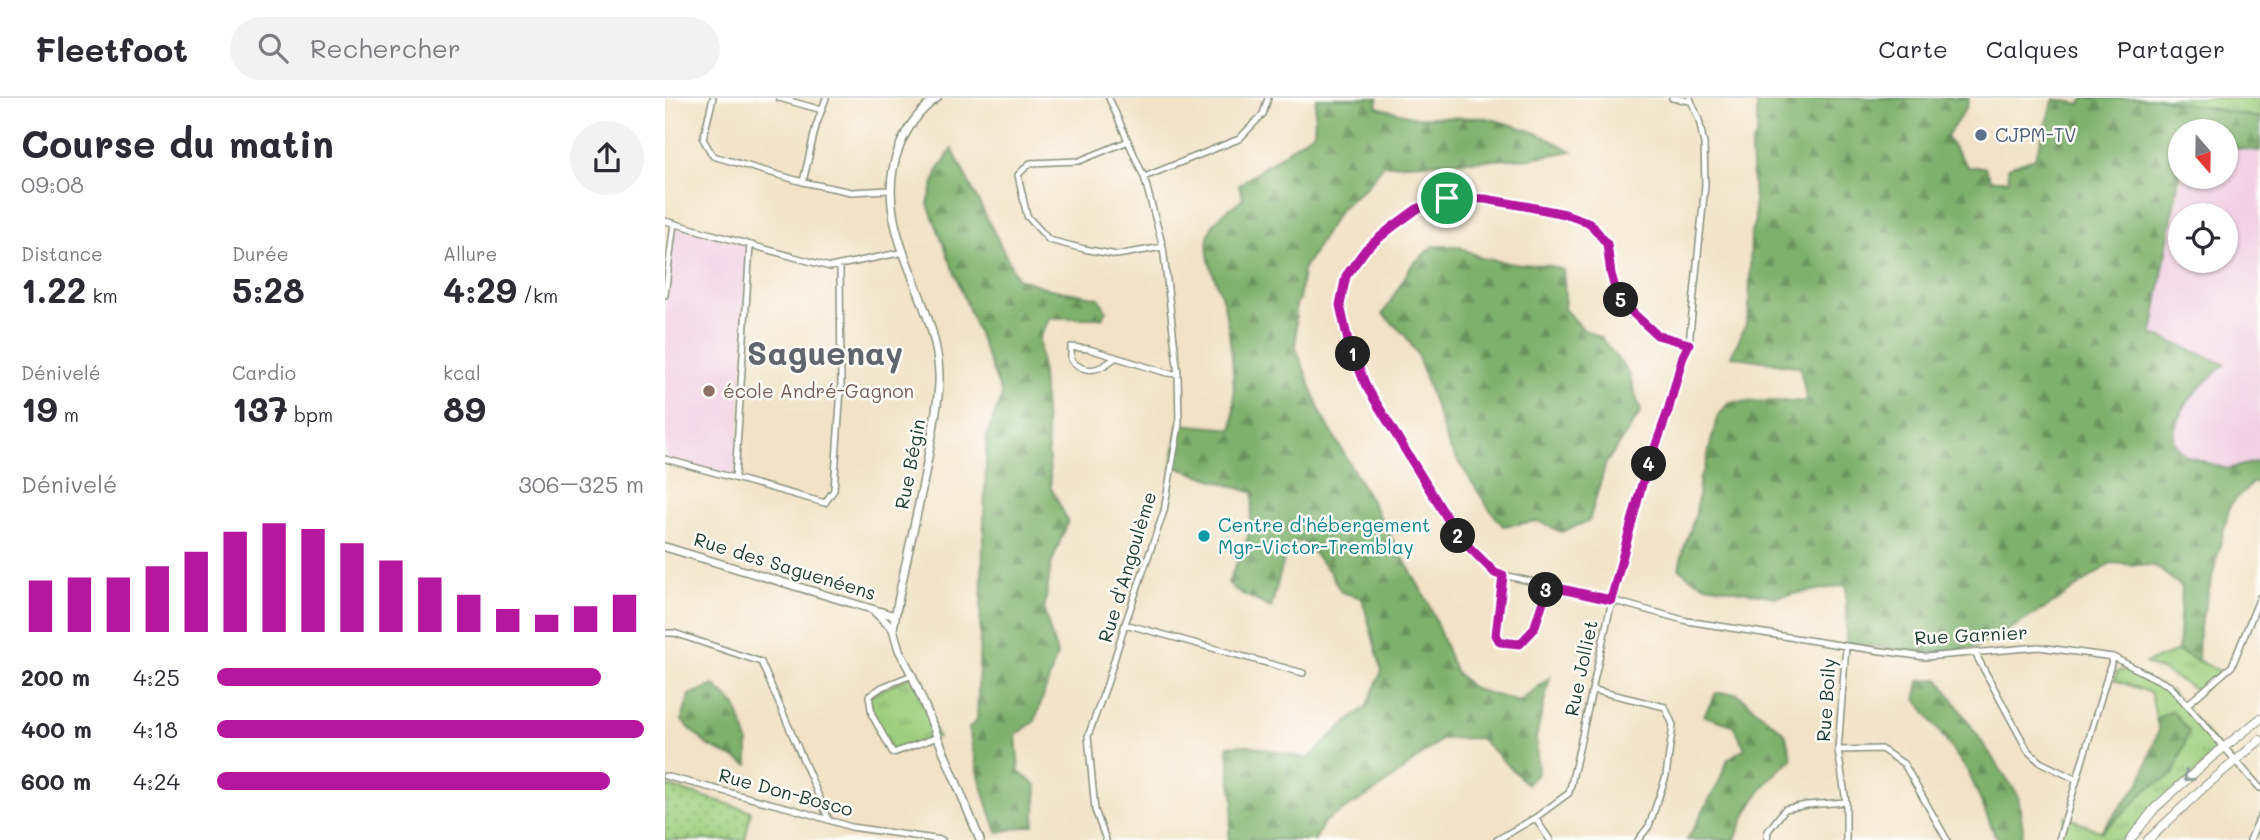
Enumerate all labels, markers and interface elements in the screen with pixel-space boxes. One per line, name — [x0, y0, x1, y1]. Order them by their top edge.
search box — [230, 17, 720, 80]
text: Fleetfoot — [35, 27, 188, 70]
icon: search — [254, 29, 292, 67]
text: Rechercher — [310, 31, 461, 65]
text: Carte — [1878, 33, 1948, 64]
text: Calques — [1986, 33, 2079, 64]
text: Partager — [2117, 33, 2225, 64]
text: Course du matin — [21, 118, 334, 168]
north arrow — [2168, 119, 2238, 189]
map controls — [2168, 119, 2238, 273]
button: share — [570, 121, 644, 195]
place label: CJPM-TV — [1995, 122, 2077, 147]
marker: CJPM-TV — [1973, 127, 1989, 143]
pin — [1417, 168, 1477, 228]
text: 09:08 — [21, 169, 84, 199]
icon: arrive — [1428, 179, 1466, 217]
button: locate — [2168, 203, 2238, 273]
text: Distance — [21, 241, 103, 266]
text: Durée — [232, 241, 289, 266]
text: Allure — [443, 241, 497, 266]
text: 1.22 — [21, 266, 86, 312]
text: 5:28 — [232, 266, 305, 312]
text: 4:29 — [443, 266, 517, 312]
pin: 5 — [1604, 282, 1639, 318]
text: km — [86, 283, 118, 308]
text: /km — [517, 283, 558, 308]
text: 5 — [1615, 287, 1626, 312]
district label: Saguenay — [747, 330, 903, 374]
pin: 1 — [1335, 336, 1371, 372]
text: 1 — [1348, 341, 1357, 366]
text: Dénivelé — [21, 360, 101, 385]
text: Cardio — [232, 360, 296, 385]
text: kcal — [443, 360, 481, 385]
place label: école André-Gagnon — [723, 378, 914, 403]
marker: école André-Gagnon — [701, 383, 717, 399]
text: 19 — [21, 385, 58, 431]
text: 137 — [232, 385, 288, 431]
text: 89 — [443, 385, 486, 431]
text: m — [58, 402, 79, 427]
text: bpm — [288, 402, 333, 427]
street label: Rue Bégin — [888, 417, 931, 511]
pin: 4 — [1632, 446, 1667, 482]
text: 4 — [1642, 451, 1655, 476]
text: Dénivelé — [21, 469, 117, 499]
text: 306–325 m — [518, 469, 644, 499]
street label: Rue d'Angoulème — [1092, 488, 1161, 645]
place label: Centre d'hébergement Mgr-Victor-Tremblay — [1218, 512, 1430, 559]
pin: 2 — [1441, 518, 1475, 554]
text: 2 — [1452, 523, 1463, 548]
street label: Rue des Saguenéens — [691, 526, 879, 605]
marker: Centre d'hébergement Mgr-Victor-Tremblay — [1196, 528, 1212, 544]
pin: 3 — [1529, 573, 1563, 608]
text: 3 — [1540, 577, 1551, 602]
street label: Rue Jolliet — [1558, 618, 1603, 718]
street label: Rue Garnier — [1914, 619, 2028, 650]
street label: Rue Boily — [1810, 657, 1841, 743]
text: 200 m — [21, 662, 90, 692]
text: 4:25 — [133, 662, 180, 692]
text: 400 m — [21, 714, 92, 744]
text: 4:18 — [133, 714, 178, 744]
street label: Rue Don-Bosco — [716, 762, 856, 821]
text: 600 m — [21, 766, 91, 796]
text: 4:24 — [133, 766, 180, 796]
one-way arrow — [2184, 769, 2197, 782]

